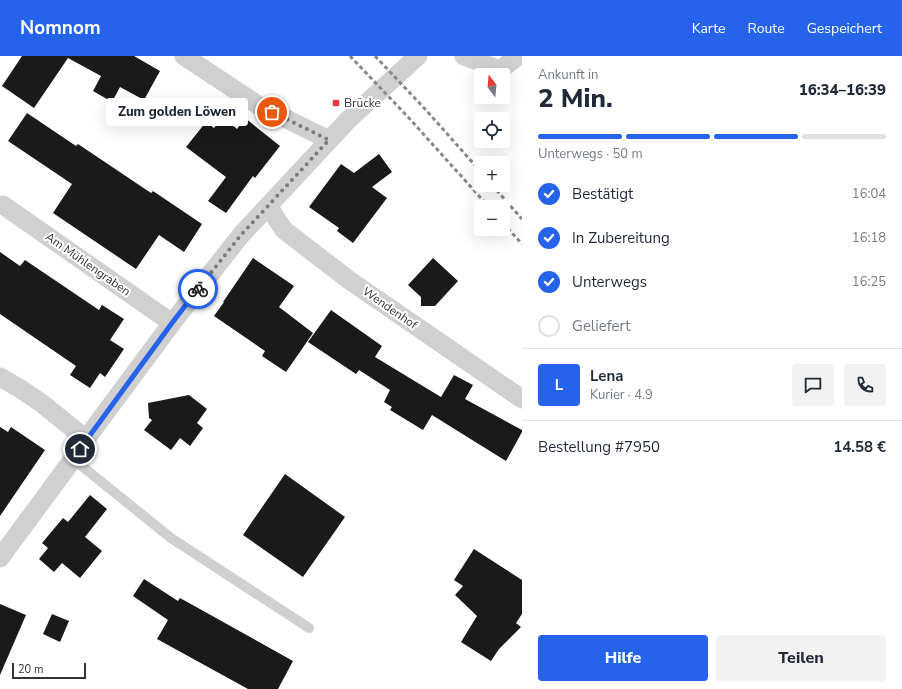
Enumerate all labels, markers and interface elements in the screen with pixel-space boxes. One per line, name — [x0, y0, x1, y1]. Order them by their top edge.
text: Nomnom — [20, 15, 101, 41]
text: Karte — [692, 19, 726, 38]
text: Route — [748, 19, 785, 38]
text: Gespeichert — [807, 19, 882, 38]
text: Ankunft in — [538, 66, 598, 84]
north arrow — [474, 68, 510, 104]
map controls — [474, 68, 510, 236]
text: 16:34–16:39 — [799, 80, 886, 100]
text: 2 Min. — [538, 81, 613, 116]
pin — [255, 95, 289, 129]
place label: Brücke — [344, 95, 381, 111]
callout: Zum golden Löwen — [106, 98, 248, 126]
marker: Brücke — [331, 98, 341, 108]
icon: bag — [261, 101, 283, 123]
text: Zum golden Löwen — [118, 103, 236, 121]
button: locate — [474, 112, 510, 148]
text: Unterwegs · 50 m — [538, 145, 643, 163]
button: + — [474, 156, 510, 192]
icon: check — [538, 183, 560, 205]
text: Bestätigt — [572, 184, 633, 204]
text: 16:04 — [852, 185, 886, 203]
button: − — [474, 200, 510, 236]
icon: check — [538, 227, 560, 249]
text: In Zubereitung — [572, 228, 670, 248]
street label: Am Mühlengraben — [42, 229, 134, 299]
text: 16:18 — [852, 229, 886, 247]
courier — [178, 269, 218, 309]
icon: check — [538, 271, 560, 293]
text: Unterwegs — [572, 272, 647, 292]
text: 16:25 — [852, 273, 886, 291]
icon: bike — [187, 278, 209, 300]
street label: Wendenhof — [359, 283, 421, 333]
text: Geliefert — [572, 316, 631, 336]
button: chat — [792, 364, 834, 406]
button: phone — [844, 364, 886, 406]
text: Lena — [590, 366, 623, 386]
text: L — [555, 375, 563, 395]
text: Kurier · 4.9 — [590, 386, 653, 404]
pin — [63, 432, 97, 466]
text: Bestellung #7950 — [538, 437, 660, 457]
text: 14.58 € — [833, 437, 886, 457]
icon: home — [69, 438, 91, 460]
button: Hilfe — [538, 635, 708, 681]
button: Teilen — [716, 635, 886, 681]
scale bar — [12, 661, 86, 680]
text: 20 m — [18, 662, 43, 677]

